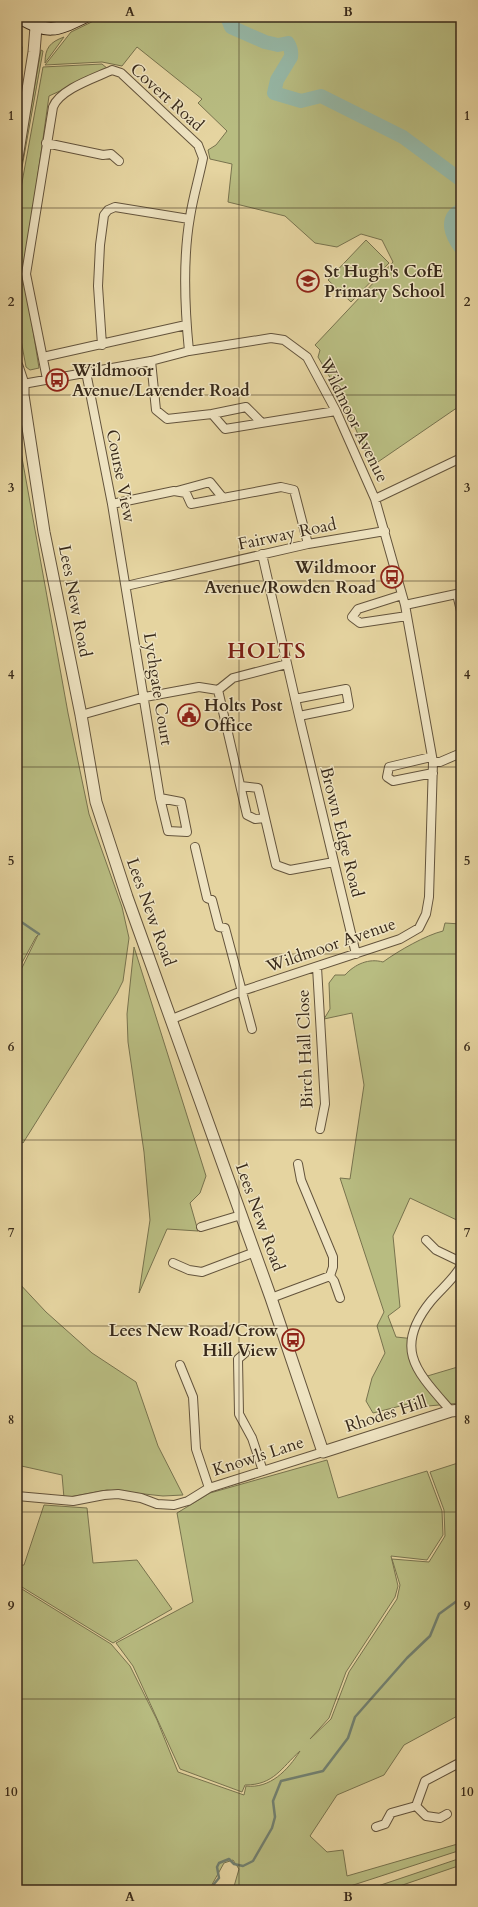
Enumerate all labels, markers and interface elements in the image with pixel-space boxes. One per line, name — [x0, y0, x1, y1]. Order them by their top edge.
text: A — [125, 3, 135, 21]
text: B — [343, 3, 353, 21]
street label: Covert Road — [125, 58, 209, 136]
text: 1 — [8, 107, 14, 125]
text: 1 — [464, 107, 470, 125]
place label: St Hugh's CofE Primary School — [324, 260, 445, 303]
school or university icon: St Hugh's CofE Primary School — [295, 268, 321, 294]
text: 2 — [8, 293, 15, 311]
text: 2 — [464, 293, 471, 311]
street label: Wildmoor Avenue — [314, 353, 394, 486]
place label: Wildmoor Avenue/Lavender Road — [71, 359, 250, 402]
bus stop icon: Wildmoor Avenue/Lavender Road — [44, 367, 70, 393]
street label: Course View — [101, 428, 141, 525]
text: 3 — [8, 479, 15, 497]
text: 3 — [464, 479, 471, 497]
street label: Fairway Road — [236, 512, 338, 556]
street label: Lees New Road — [53, 543, 97, 659]
place label: Wildmoor Avenue/Rowden Road — [204, 556, 376, 599]
bus stop icon: Wildmoor Avenue/Rowden Road — [379, 564, 405, 590]
street label: Lychgate Court — [138, 631, 178, 748]
district label: HOLTS — [227, 637, 307, 666]
text: 4 — [8, 666, 15, 684]
text: 4 — [464, 666, 471, 684]
place label: Holts Post Office — [204, 694, 282, 737]
public building icon: Holts Post Office — [176, 702, 202, 728]
street label: Brown Edge Road — [315, 764, 369, 900]
text: 5 — [8, 852, 14, 870]
text: 5 — [464, 852, 470, 870]
street label: Lees New Road — [121, 855, 181, 969]
street label: Wildmoor Avenue — [262, 912, 399, 978]
street label: Birch Hall Close — [291, 989, 319, 1109]
text: 6 — [8, 1038, 15, 1056]
text: 6 — [464, 1038, 471, 1056]
street label: Lees New Road — [230, 1160, 290, 1274]
text: 7 — [8, 1224, 15, 1242]
text: 7 — [464, 1224, 471, 1242]
place label: Lees New Road/Crow Hill View — [109, 1319, 279, 1362]
bus stop icon: Lees New Road/Crow Hill View — [280, 1327, 306, 1353]
street label: Rhodes Hill — [342, 1390, 431, 1438]
text: 8 — [8, 1411, 14, 1429]
text: 8 — [464, 1411, 470, 1429]
street label: Knowls Lane — [209, 1430, 307, 1482]
text: 9 — [8, 1597, 15, 1615]
text: 9 — [464, 1597, 471, 1615]
text: 10 — [4, 1783, 18, 1801]
text: 10 — [460, 1783, 474, 1801]
text: A — [125, 1888, 135, 1906]
text: B — [343, 1888, 353, 1906]

